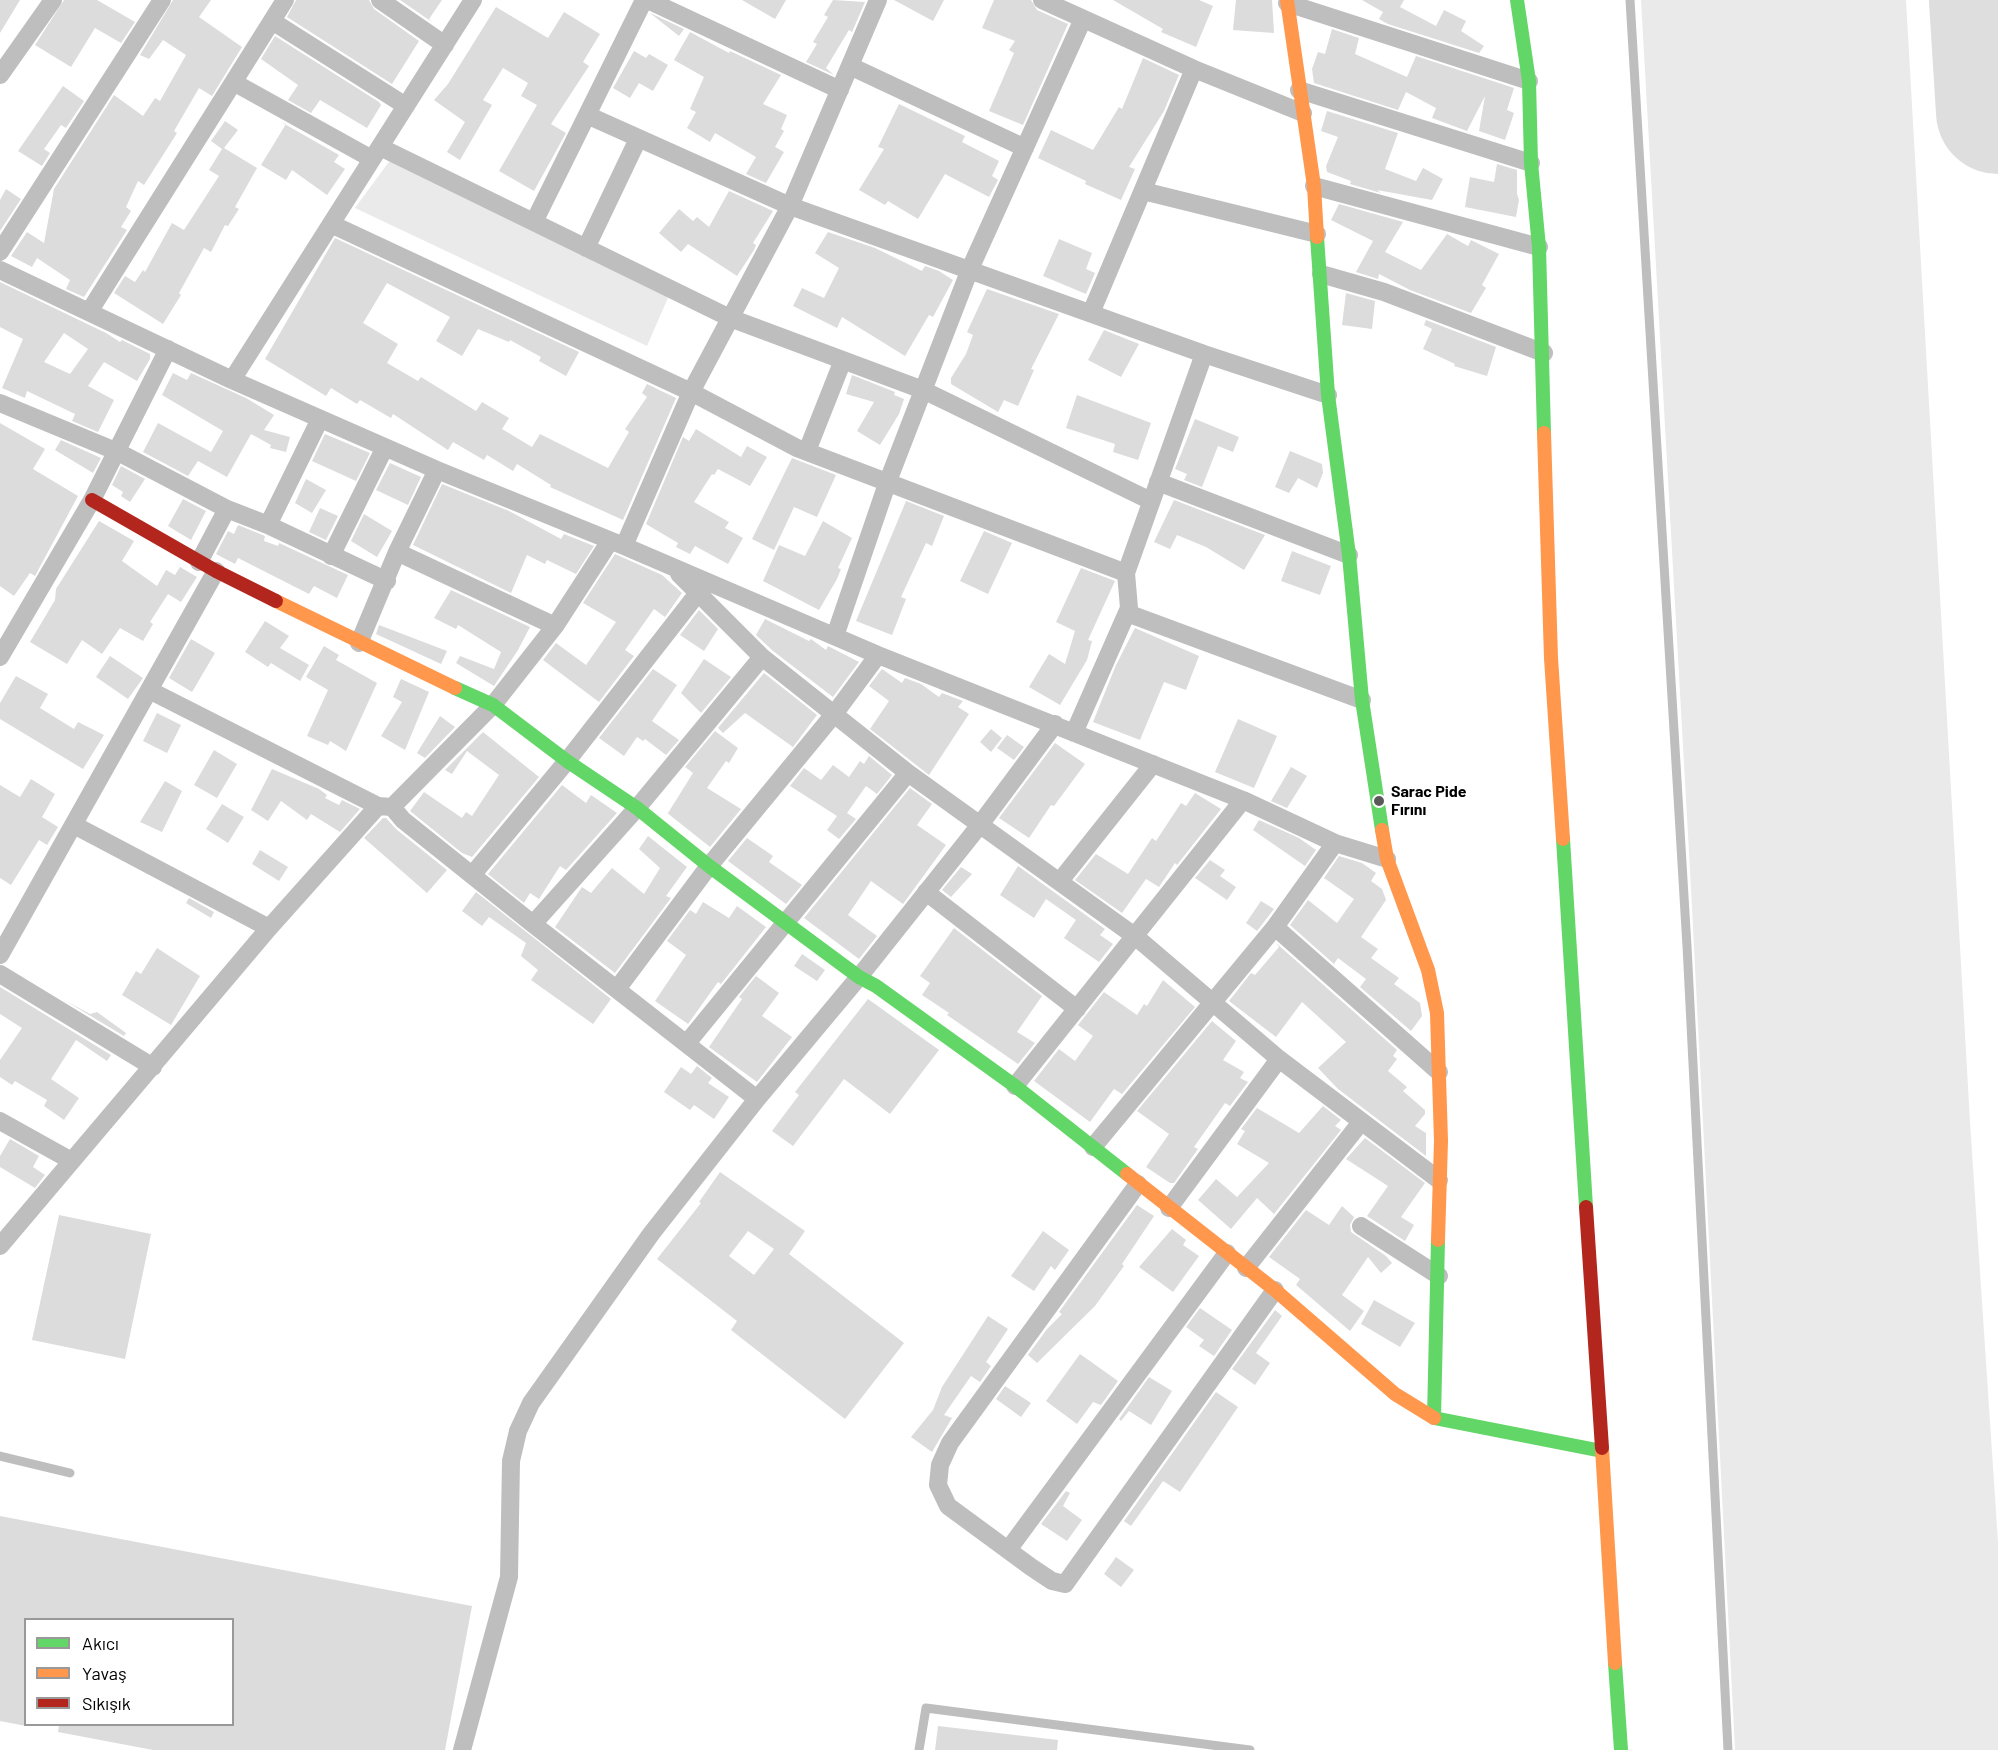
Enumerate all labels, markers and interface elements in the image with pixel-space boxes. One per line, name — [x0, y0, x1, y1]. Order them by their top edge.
place label: Sarac Pide Fırını — [1391, 782, 1467, 820]
marker: Sarac Pide Fırını — [1372, 794, 1386, 808]
legend — [24, 1618, 234, 1726]
text: Akıcı — [82, 1632, 119, 1654]
text: Yavaş — [82, 1662, 127, 1684]
text: Sıkışık — [82, 1692, 131, 1714]

